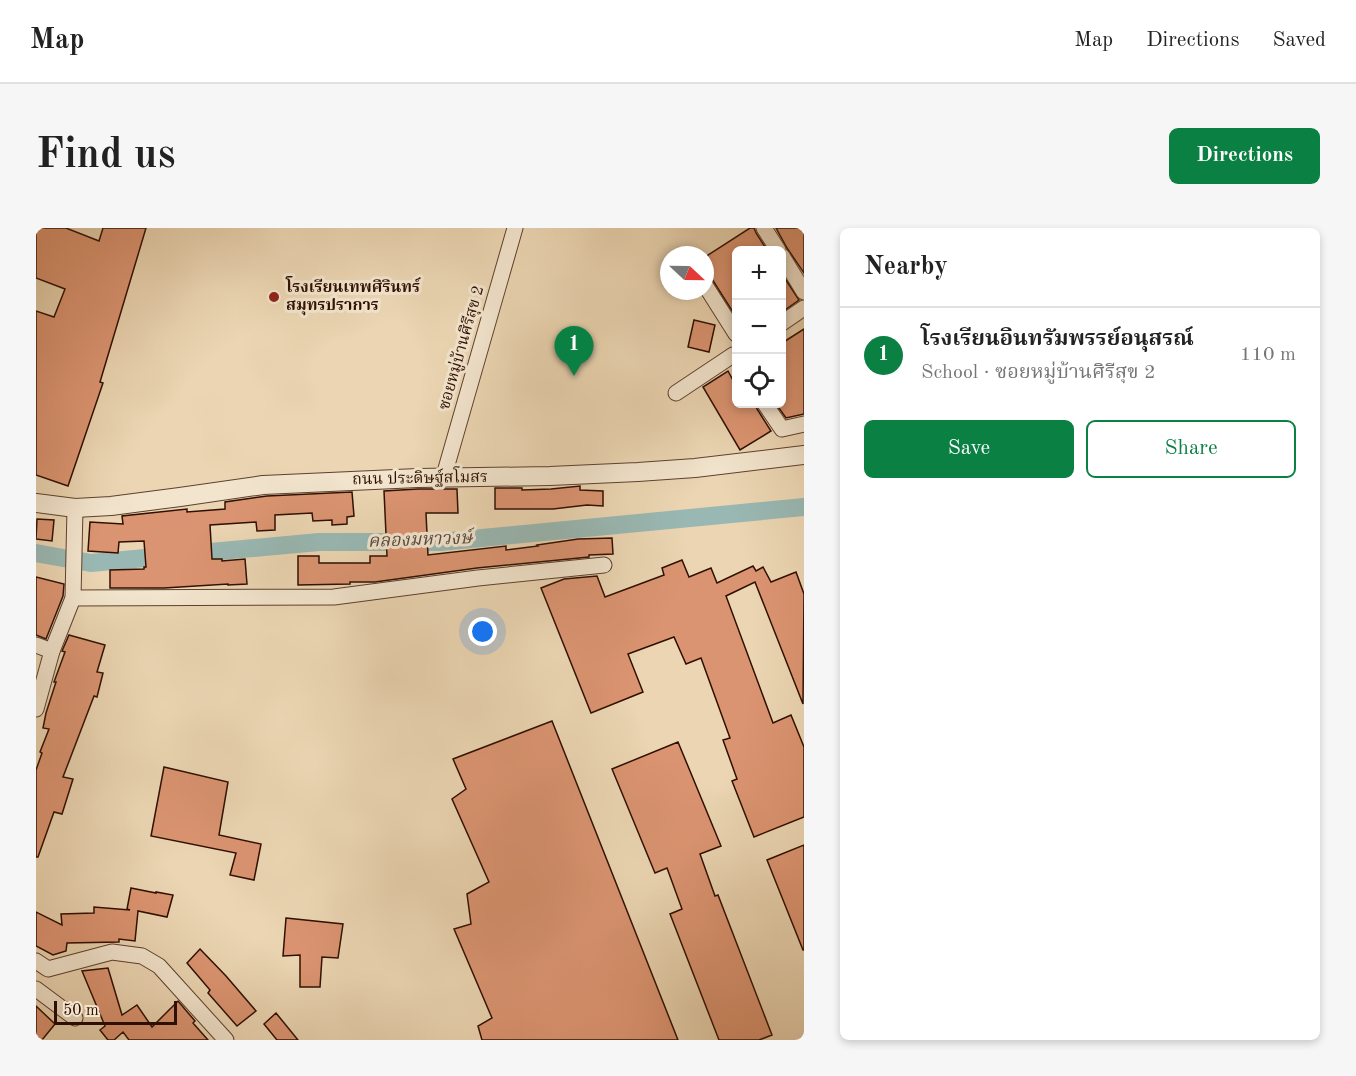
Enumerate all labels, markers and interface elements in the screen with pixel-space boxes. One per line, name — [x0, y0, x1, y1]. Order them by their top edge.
text: Map — [30, 27, 84, 55]
text: Map — [1074, 30, 1113, 51]
text: Directions — [1146, 30, 1240, 51]
text: Saved — [1273, 30, 1326, 51]
button: Directions — [1169, 128, 1320, 184]
text: Find us — [36, 135, 175, 177]
north arrow — [660, 246, 714, 300]
map controls — [732, 246, 786, 408]
button: + — [732, 246, 786, 300]
text: Nearby — [864, 254, 948, 280]
place label: โรงเรียนเทพศิรินทร์ สมุทรปราการ — [285, 276, 422, 316]
street label: ซอยหมู่บ้านศิรีสุข 2 — [435, 283, 489, 413]
marker: โรงเรียนเทพศิรินทร์ สมุทรปราการ — [267, 290, 281, 304]
button: − — [732, 300, 786, 354]
pin: 1 — [554, 326, 594, 376]
text: โรงเรียนอินทรัมพรรย์อนุสรณ์ — [921, 328, 1194, 350]
text: 1 — [878, 345, 889, 365]
text: 110 m — [1240, 345, 1296, 365]
button: locate — [732, 354, 786, 408]
text: School · ซอยหมู่บ้านศิรีสุข 2 — [921, 363, 1156, 383]
button: Save — [864, 420, 1074, 478]
button: Share — [1086, 420, 1296, 478]
street label: ถนน ประดิษฐ์สโมสร — [352, 466, 488, 488]
water label: คลองมหาวงษ์ — [367, 526, 476, 551]
your location — [468, 617, 497, 646]
scale bar — [54, 998, 177, 1026]
text: 50 m — [63, 1003, 99, 1019]

